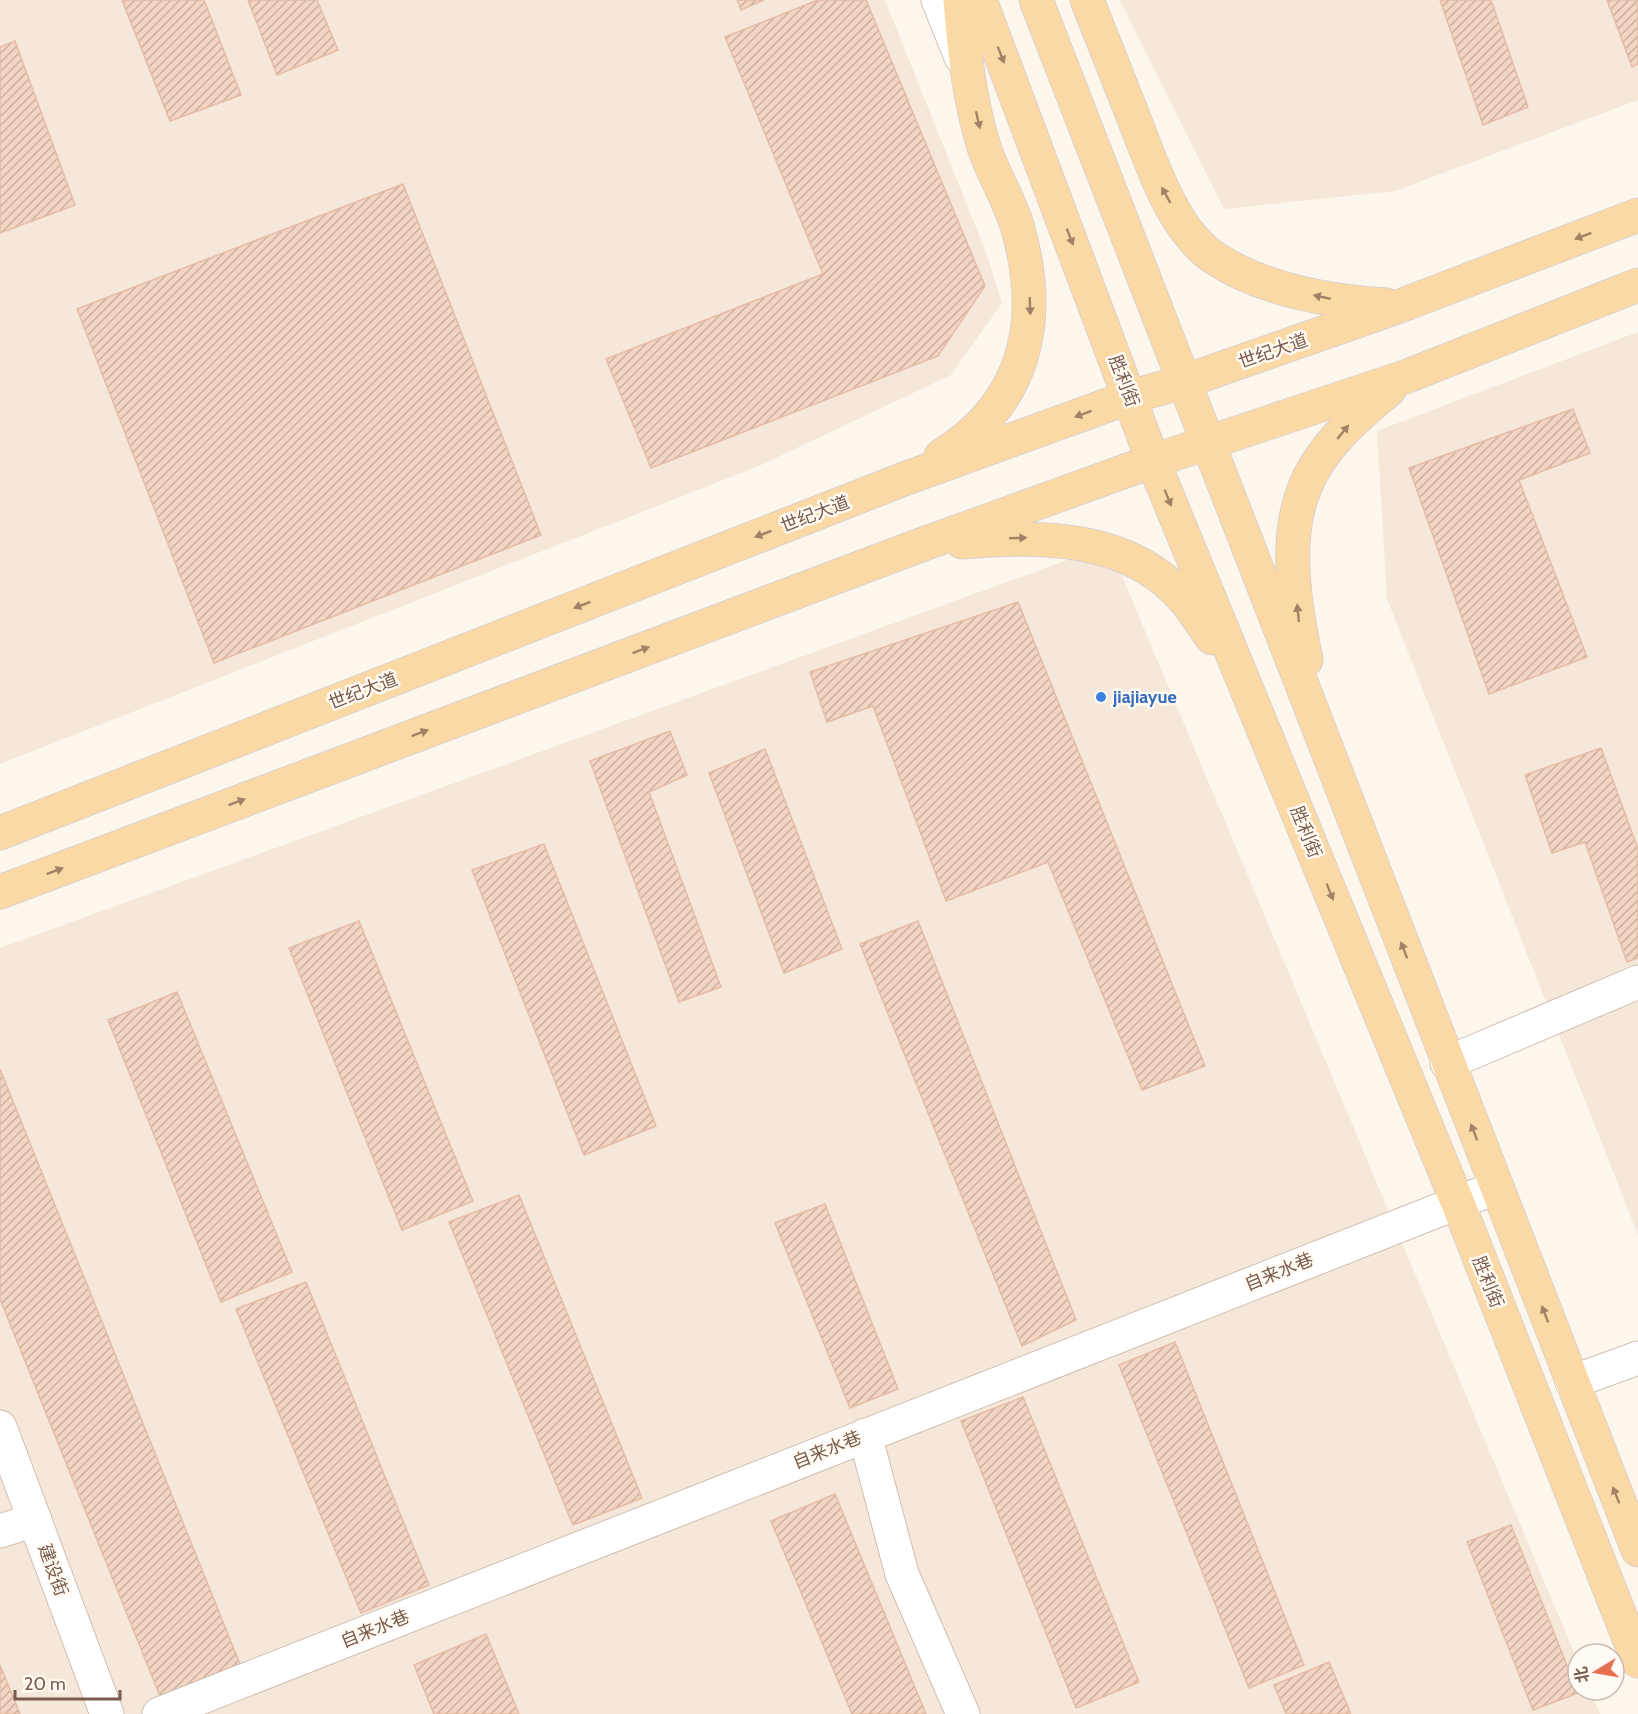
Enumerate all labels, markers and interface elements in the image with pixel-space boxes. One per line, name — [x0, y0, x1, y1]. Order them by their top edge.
one-way arrow — [996, 46, 1006, 64]
one-way arrow — [973, 111, 983, 129]
one-way arrow — [1161, 186, 1171, 203]
one-way arrow — [1065, 228, 1075, 246]
one-way arrow — [1574, 231, 1592, 241]
one-way arrow — [1312, 292, 1331, 302]
one-way arrow — [1026, 296, 1035, 315]
street label: 世纪大道 — [1235, 329, 1311, 373]
street label: 胜利街 — [1104, 352, 1144, 410]
one-way arrow — [1074, 410, 1092, 419]
one-way arrow — [1336, 424, 1349, 440]
one-way arrow — [1164, 489, 1173, 507]
street label: 世纪大道 — [777, 491, 853, 537]
one-way arrow — [754, 530, 772, 539]
one-way arrow — [1009, 533, 1028, 543]
one-way arrow — [572, 600, 590, 610]
one-way arrow — [1293, 604, 1303, 623]
one-way arrow — [633, 645, 651, 655]
street label: 世纪大道 — [325, 668, 401, 714]
place label: jiajiayue — [1112, 686, 1177, 708]
marker: jiajiayue — [1094, 690, 1108, 704]
one-way arrow — [411, 728, 429, 738]
one-way arrow — [228, 797, 246, 807]
street label: 胜利街 — [1286, 803, 1326, 861]
one-way arrow — [46, 866, 64, 875]
one-way arrow — [1326, 883, 1335, 901]
one-way arrow — [1399, 941, 1408, 959]
one-way arrow — [1469, 1123, 1478, 1141]
street label: 自来水巷 — [1242, 1248, 1316, 1296]
street label: 胜利街 — [1468, 1253, 1508, 1311]
one-way arrow — [1540, 1305, 1549, 1323]
street label: 自来水巷 — [790, 1426, 864, 1474]
one-way arrow — [1611, 1486, 1621, 1504]
street label: 建设街 — [33, 1541, 73, 1599]
street label: 自来水巷 — [338, 1605, 412, 1653]
north arrow — [1566, 1642, 1626, 1702]
scale bar — [15, 1663, 120, 1701]
text: 北 — [1571, 1665, 1593, 1684]
text: 20 m — [24, 1673, 66, 1695]

